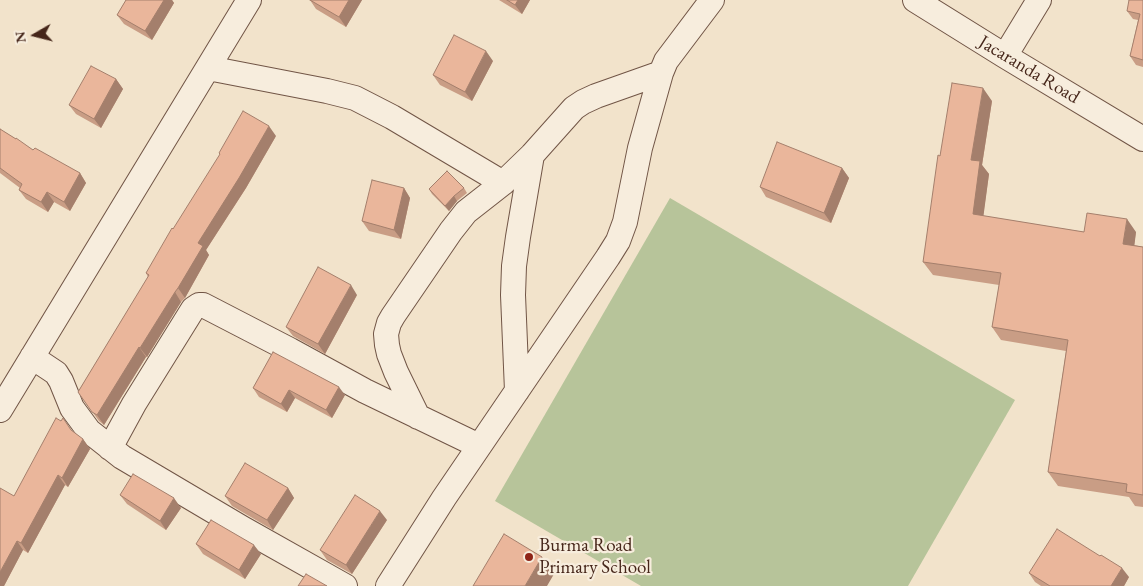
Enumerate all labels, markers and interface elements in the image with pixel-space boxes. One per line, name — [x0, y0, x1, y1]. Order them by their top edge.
north arrow — [10, 10, 60, 60]
text: N — [10, 30, 30, 44]
street label: Jacaranda Road — [974, 31, 1084, 109]
place label: Burma Road Primary School — [539, 535, 651, 579]
marker: Burma Road Primary School — [523, 551, 535, 563]

